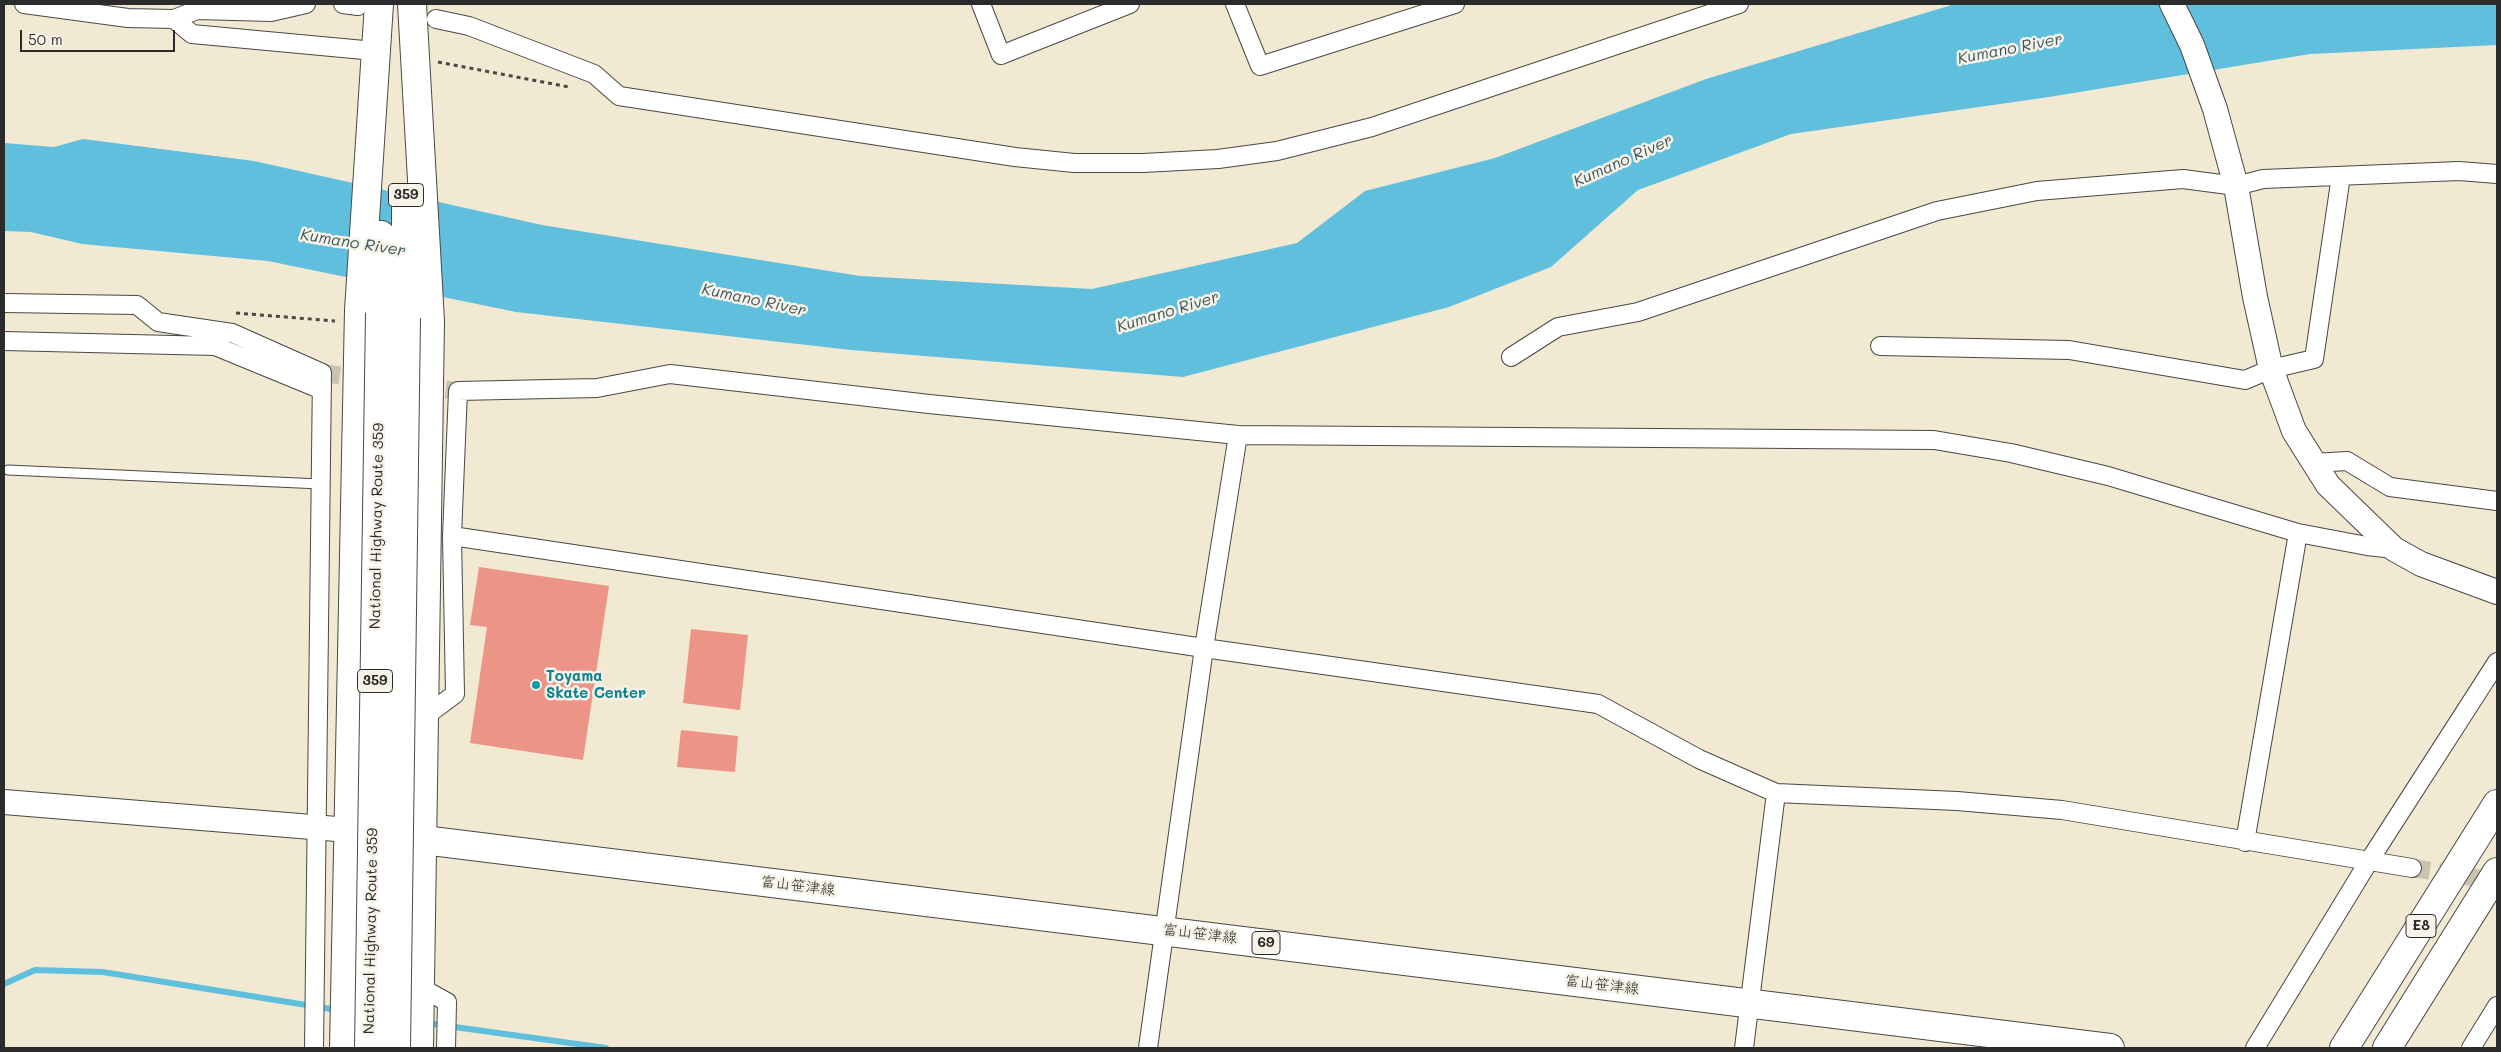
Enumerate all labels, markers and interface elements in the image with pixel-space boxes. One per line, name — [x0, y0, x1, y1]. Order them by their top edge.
scale bar — [22, 20, 178, 52]
text: 50 m — [28, 29, 63, 49]
water label: Kumano River — [1956, 29, 2064, 69]
water label: Kumano River — [1571, 131, 1675, 191]
road number: 359 — [388, 184, 424, 206]
water label: Kumano River — [299, 225, 407, 261]
water label: Kumano River — [700, 280, 808, 320]
water label: Kumano River — [1114, 287, 1222, 337]
street label: National Highway Route 359 — [366, 423, 388, 629]
place label: Toyama Skate Center — [546, 667, 646, 702]
road number: 359 — [358, 669, 392, 692]
marker: Toyama Skate Center — [530, 679, 542, 691]
street label: National Highway Route 359 — [360, 828, 382, 1034]
street label: 富山笹津線 — [760, 872, 836, 900]
road number: E8 — [2406, 914, 2436, 938]
street label: 富山笹津線 — [1162, 920, 1238, 948]
road number: 69 — [1252, 931, 1280, 954]
street label: 富山笹津線 — [1564, 971, 1640, 999]

